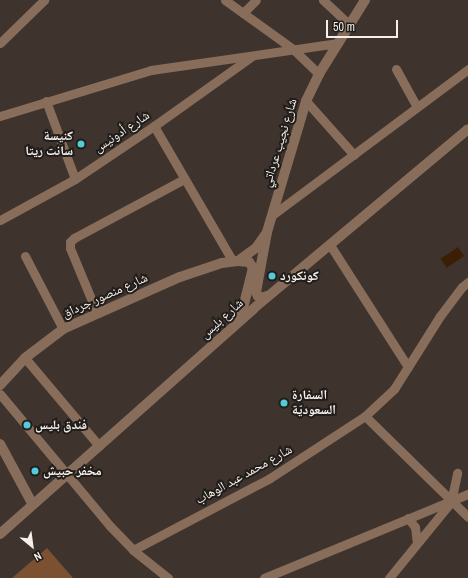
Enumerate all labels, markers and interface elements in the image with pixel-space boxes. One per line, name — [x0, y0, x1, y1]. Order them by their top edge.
scale bar — [328, 12, 400, 38]
text: 50 m — [333, 19, 355, 35]
street label: شارع نجيب عرداتي — [259, 97, 301, 189]
street label: شارع أدونيس — [91, 108, 153, 156]
place label: كنيسة سانت ريتا — [25, 129, 73, 160]
marker: كنيسة سانت ريتا — [76, 139, 86, 149]
place label: كونكورد — [280, 268, 319, 284]
street label: شارع منصور جرداق — [60, 270, 150, 322]
marker: كونكورد — [267, 271, 277, 281]
street label: شارع بليس — [197, 296, 247, 342]
place label: السفارة السعوديّة — [292, 388, 336, 419]
marker: السفارة السعوديّة — [279, 398, 289, 408]
place label: فندق بليس — [35, 417, 87, 433]
marker: فندق بليس — [22, 420, 32, 430]
street label: شارع محمد عبد الوهاب — [193, 442, 295, 508]
place label: مخفر حبيش — [43, 463, 102, 479]
marker: مخفر حبيش — [30, 466, 40, 476]
north arrow — [12, 526, 52, 566]
text: N — [32, 549, 44, 564]

